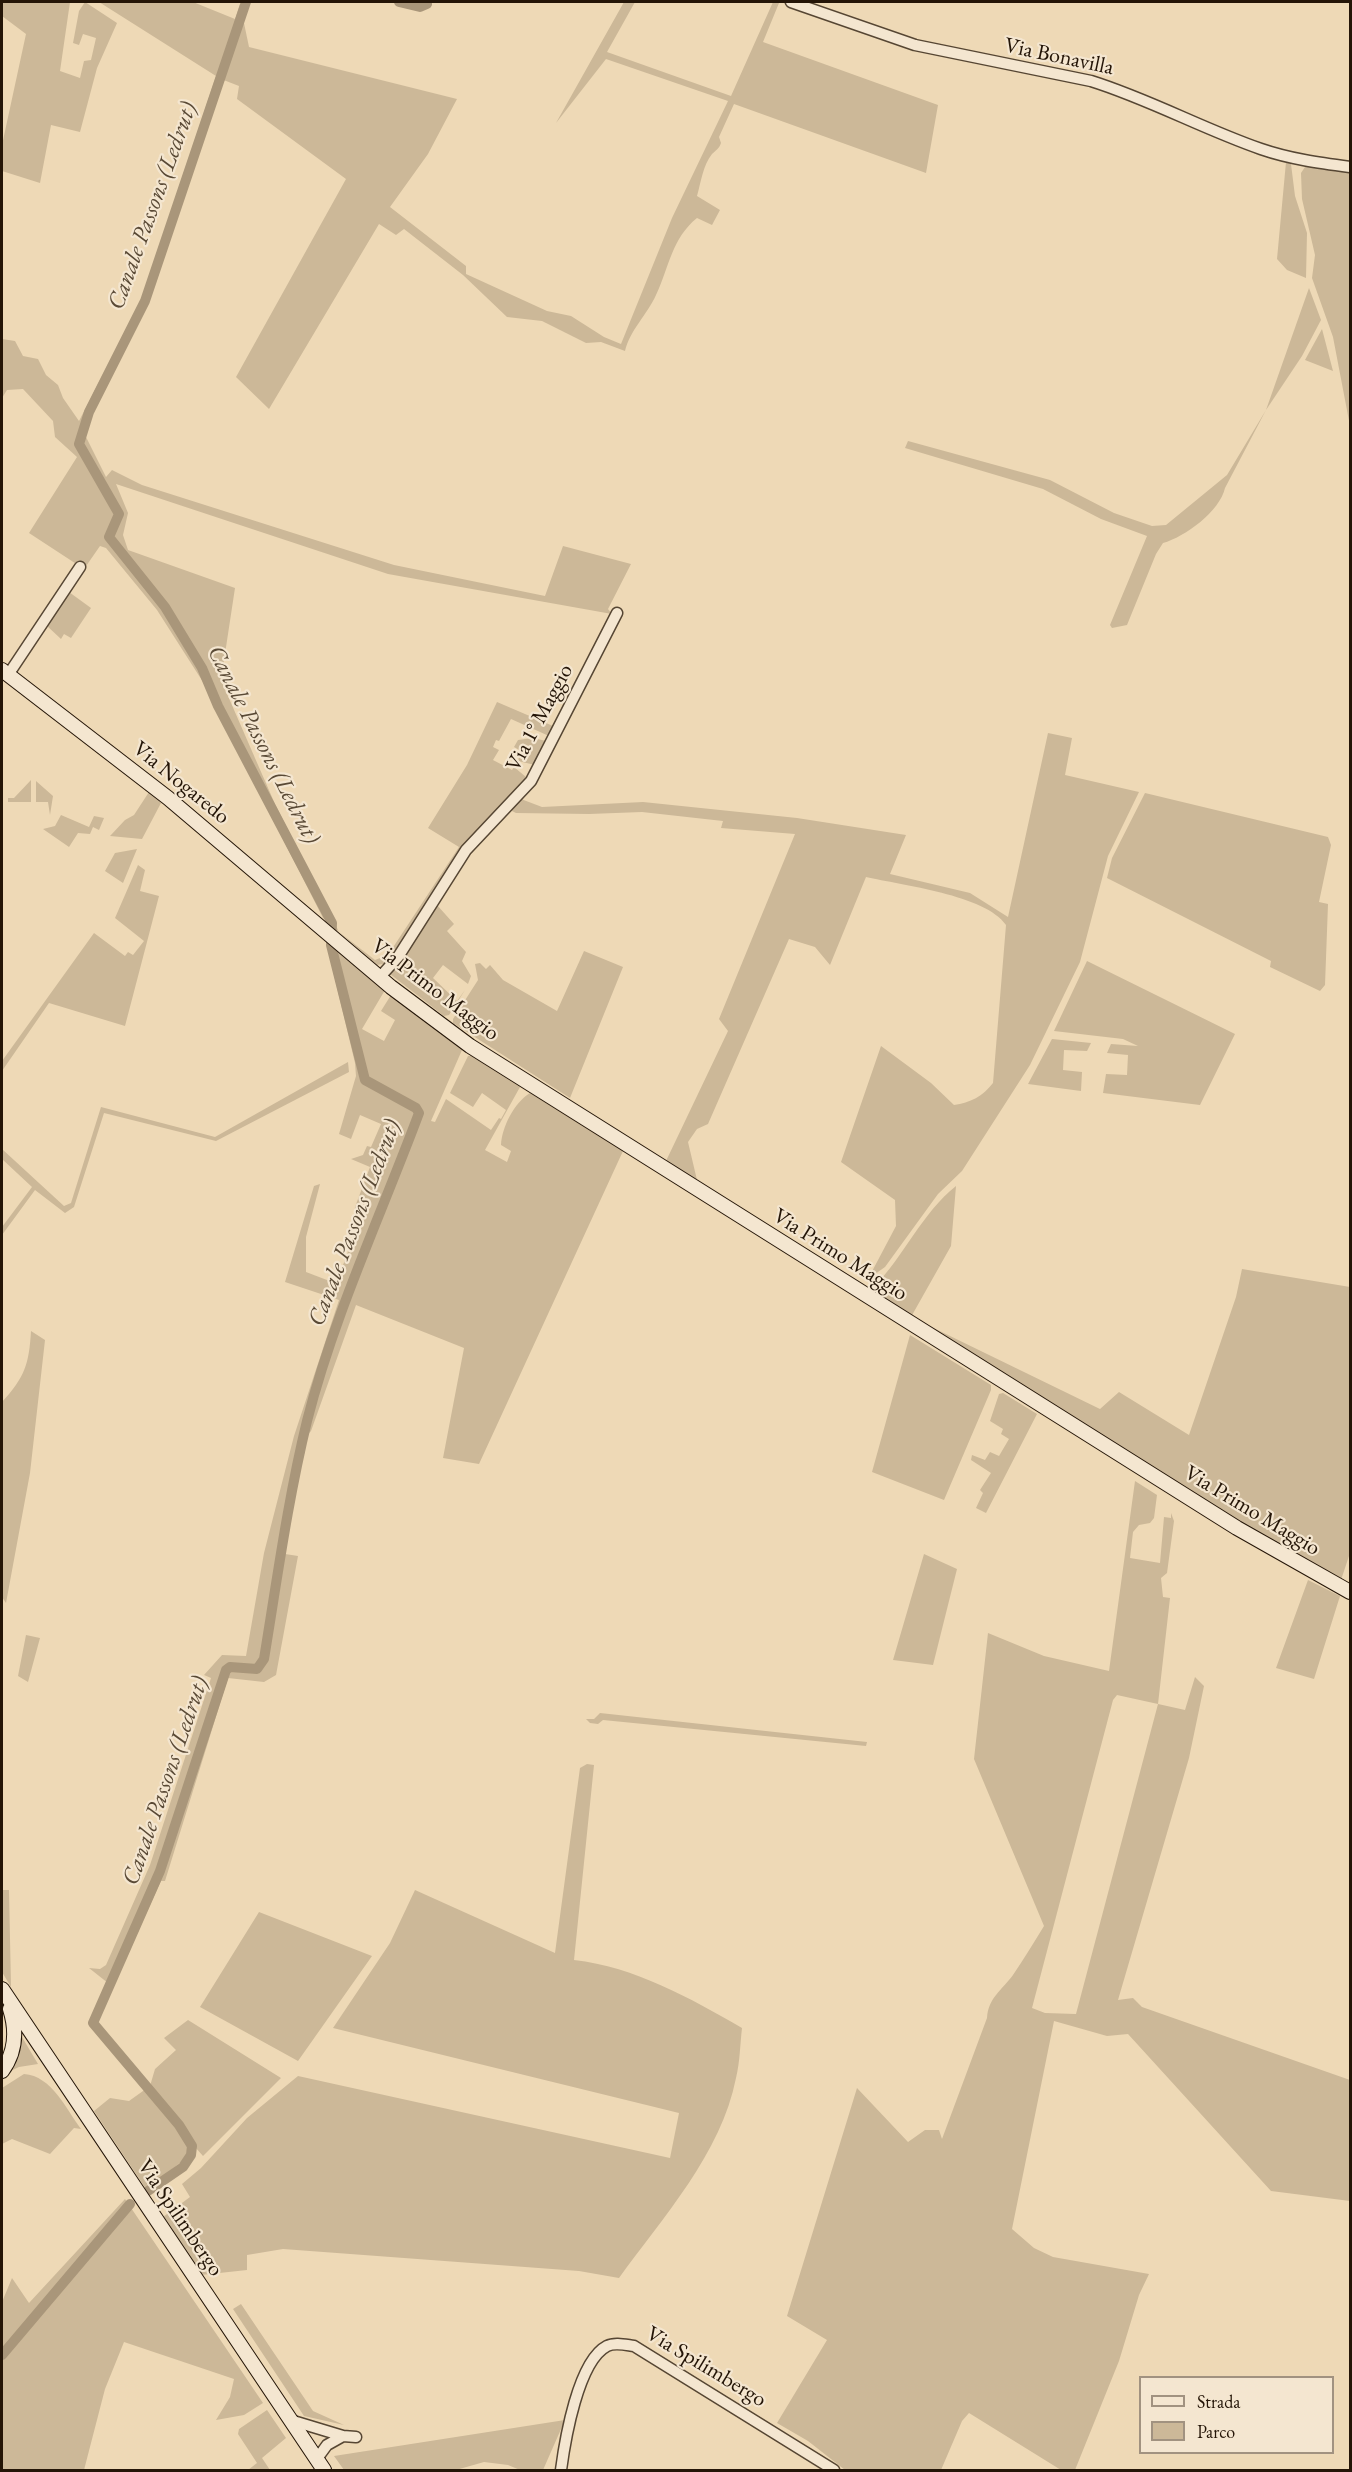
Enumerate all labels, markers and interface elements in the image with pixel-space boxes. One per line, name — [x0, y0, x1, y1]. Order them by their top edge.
street label: Via Bonavilla — [1002, 33, 1116, 81]
water label: Canale Passons (Ledrut) — [102, 98, 204, 314]
water label: Canale Passons (Ledrut) — [201, 641, 325, 849]
street label: Via 1° Maggio — [501, 660, 579, 776]
street label: Via Nogaredo — [127, 736, 235, 830]
street label: Via Primo Maggio — [366, 933, 504, 1047]
water label: Canale Passons (Ledrut) — [302, 1116, 408, 1330]
street label: Via Primo Maggio — [768, 1203, 912, 1307]
street label: Via Primo Maggio — [1179, 1460, 1325, 1562]
water label: Canale Passons (Ledrut) — [117, 1673, 215, 1889]
street label: Via Spilimbergo — [131, 2154, 229, 2282]
street label: Via Spilimbergo — [641, 2321, 771, 2413]
legend — [1139, 2376, 1334, 2454]
text: Strada — [1197, 2390, 1241, 2413]
text: Parco — [1197, 2420, 1235, 2443]

